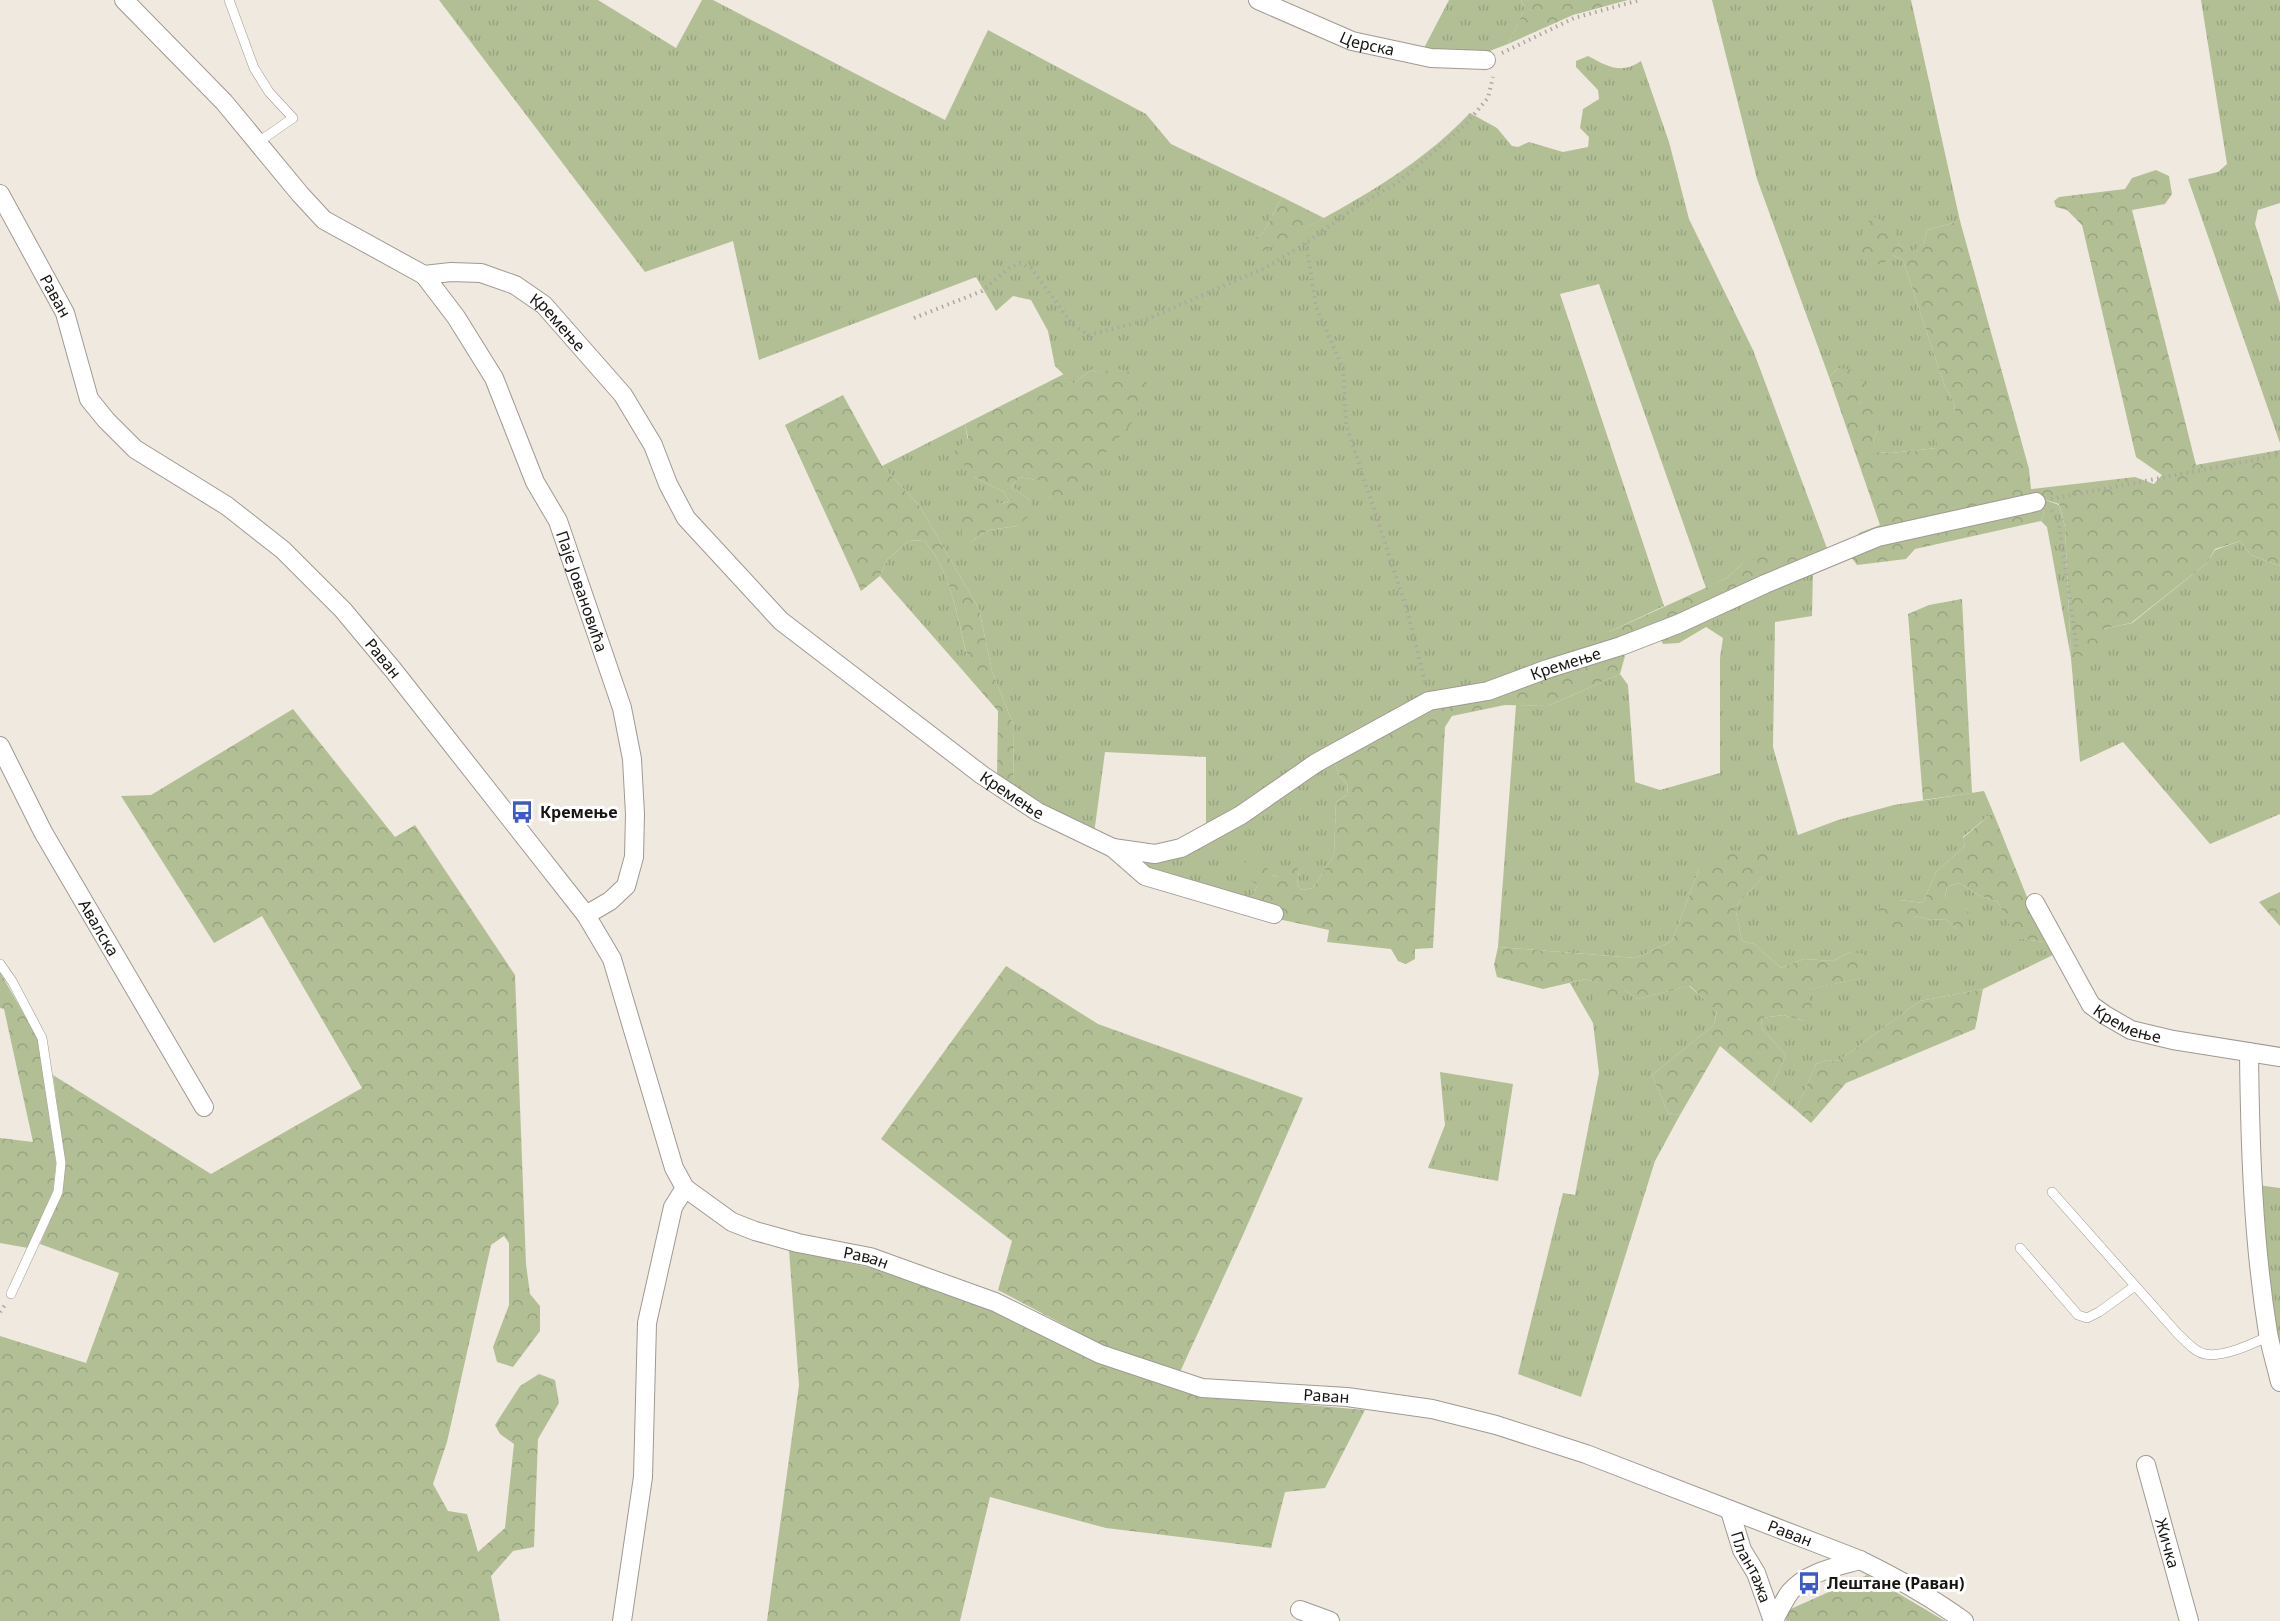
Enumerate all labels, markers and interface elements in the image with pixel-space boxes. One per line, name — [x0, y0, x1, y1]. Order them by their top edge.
street label: Церска — [1336, 26, 1396, 61]
street label: Раван — [35, 270, 76, 321]
street label: Кремење — [526, 288, 591, 356]
street label: Паје Јовановића — [551, 528, 613, 655]
street label: Раван — [360, 633, 407, 683]
street label: Кремење — [1527, 642, 1604, 685]
street label: Кремење — [976, 766, 1048, 824]
bus stop icon: Кремење — [509, 799, 535, 825]
place label: Кремење — [540, 801, 618, 823]
street label: Авалска — [74, 895, 124, 960]
street label: Кремење — [2089, 999, 2164, 1048]
street label: Раван — [842, 1241, 892, 1274]
street label: Раван — [1303, 1383, 1350, 1408]
street label: Раван — [1765, 1514, 1816, 1552]
street label: Жичка — [2150, 1516, 2185, 1571]
street label: Плантажа — [1726, 1528, 1777, 1606]
bus stop icon: Лештане (Раван) — [1796, 1570, 1822, 1596]
place label: Лештане (Раван) — [1827, 1572, 1964, 1594]

